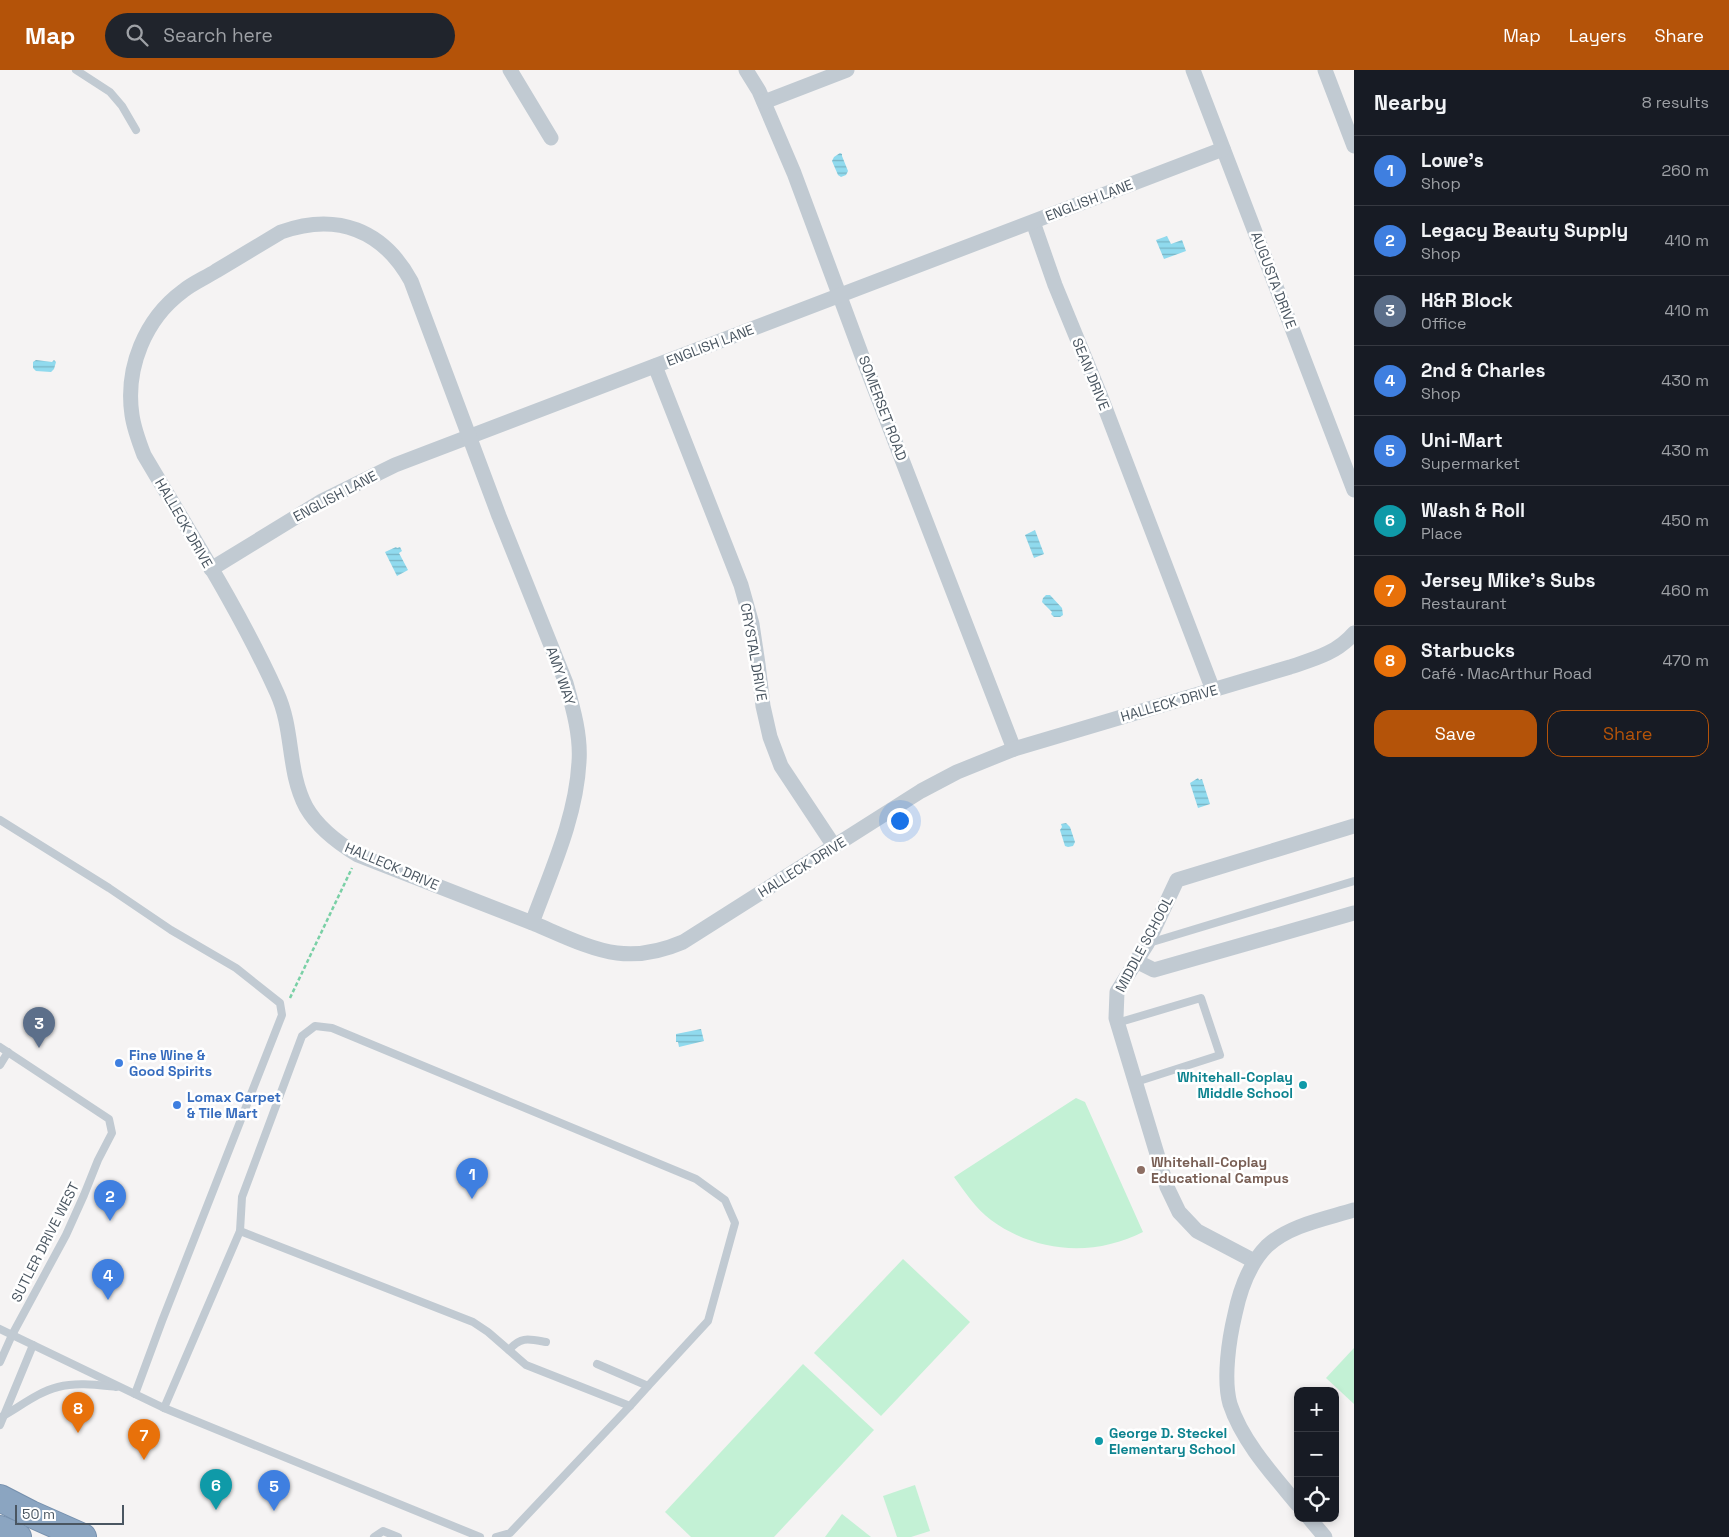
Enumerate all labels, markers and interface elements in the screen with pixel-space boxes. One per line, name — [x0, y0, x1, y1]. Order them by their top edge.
search box — [105, 13, 455, 58]
text: Map — [25, 20, 75, 51]
icon: search — [123, 21, 151, 49]
text: Search here — [163, 23, 273, 48]
text: Map — [1503, 24, 1541, 47]
text: Layers — [1569, 24, 1626, 47]
text: Share — [1654, 24, 1704, 47]
text: Nearby — [1374, 89, 1447, 116]
text: 8 results — [1642, 92, 1709, 113]
text: Lowe's — [1421, 148, 1484, 173]
text: 1 — [1386, 160, 1394, 181]
text: 260 m — [1661, 160, 1709, 181]
text: Shop — [1421, 173, 1461, 194]
street label: ENGLISH LANE — [1043, 175, 1136, 225]
text: Legacy Beauty Supply — [1421, 218, 1628, 243]
street label: AUGUSTA DRIVE — [1247, 229, 1301, 331]
text: 2 — [1385, 230, 1395, 251]
text: 410 m — [1665, 230, 1709, 251]
text: Shop — [1421, 243, 1461, 264]
text: H&R Block — [1421, 288, 1513, 313]
text: 3 — [1385, 300, 1395, 321]
text: 410 m — [1665, 300, 1709, 321]
text: Office — [1421, 313, 1467, 334]
street label: ENGLISH LANE — [664, 320, 757, 370]
street label: SEAN DRIVE — [1068, 335, 1114, 413]
street label: SOMERSET ROAD — [855, 353, 911, 463]
text: 2nd & Charles — [1421, 358, 1545, 383]
text: 4 — [1385, 370, 1395, 391]
text: 430 m — [1661, 370, 1709, 391]
text: Shop — [1421, 383, 1461, 404]
text: Uni-Mart — [1421, 428, 1503, 453]
text: 5 — [1385, 440, 1395, 461]
text: 430 m — [1661, 440, 1709, 461]
text: Supermarket — [1421, 453, 1520, 474]
street label: ENGLISH LANE — [290, 466, 380, 526]
street label: HALLECK DRIVE — [151, 475, 217, 571]
text: Wash & Roll — [1421, 498, 1525, 523]
text: 6 — [1385, 510, 1395, 531]
text: 450 m — [1661, 510, 1709, 531]
text: Place — [1421, 523, 1463, 544]
text: Jersey Mike's Subs — [1421, 568, 1596, 593]
text: 7 — [1386, 580, 1394, 601]
text: 460 m — [1661, 580, 1709, 601]
text: Restaurant — [1421, 593, 1507, 614]
street label: CRYSTAL DRIVE — [737, 602, 771, 702]
text: Starbucks — [1421, 638, 1515, 663]
street label: AMY WAY — [543, 644, 580, 708]
text: 8 — [1385, 650, 1395, 671]
text: 470 m — [1662, 650, 1709, 671]
text: Café · MacArthur Road — [1421, 663, 1592, 684]
street label: HALLECK DRIVE — [1118, 680, 1220, 725]
button: Save — [1374, 710, 1537, 757]
button: Share — [1547, 710, 1709, 757]
your location — [887, 808, 913, 834]
street label: HALLECK DRIVE — [755, 833, 849, 901]
street label: HALLECK DRIVE — [342, 838, 442, 894]
street label: MIDDLE SCHOOL — [1111, 893, 1177, 995]
pin: 3 — [23, 1007, 55, 1048]
place label: Fine Wine & Good Spirits — [129, 1046, 212, 1080]
marker: Fine Wine & Good Spirits — [113, 1057, 125, 1069]
place label: Whitehall-Coplay Middle School — [1177, 1068, 1293, 1102]
marker: Whitehall-Coplay Middle School — [1297, 1079, 1309, 1091]
place label: Lomax Carpet & Tile Mart — [187, 1088, 281, 1122]
marker: Lomax Carpet & Tile Mart — [171, 1099, 183, 1111]
place label: Whitehall-Coplay Educational Campus — [1151, 1153, 1289, 1187]
pin: 1 — [456, 1158, 488, 1199]
marker: Whitehall-Coplay Educational Campus — [1135, 1164, 1147, 1176]
street label: SUTLER DRIVE WEST — [7, 1179, 83, 1305]
pin: 2 — [94, 1180, 126, 1221]
pin: 4 — [92, 1259, 124, 1300]
map controls — [1294, 1387, 1339, 1522]
button: + — [1294, 1387, 1339, 1432]
pin: 8 — [62, 1392, 94, 1433]
pin: 7 — [128, 1419, 160, 1460]
place label: George D. Steckel Elementary School — [1109, 1424, 1235, 1458]
button: − — [1294, 1432, 1339, 1477]
marker: George D. Steckel Elementary School — [1093, 1435, 1105, 1447]
pin: 6 — [200, 1469, 232, 1510]
pin: 5 — [258, 1470, 290, 1511]
button: locate — [1294, 1477, 1339, 1522]
scale bar — [15, 1502, 124, 1525]
text: 50 m — [22, 1505, 55, 1523]

